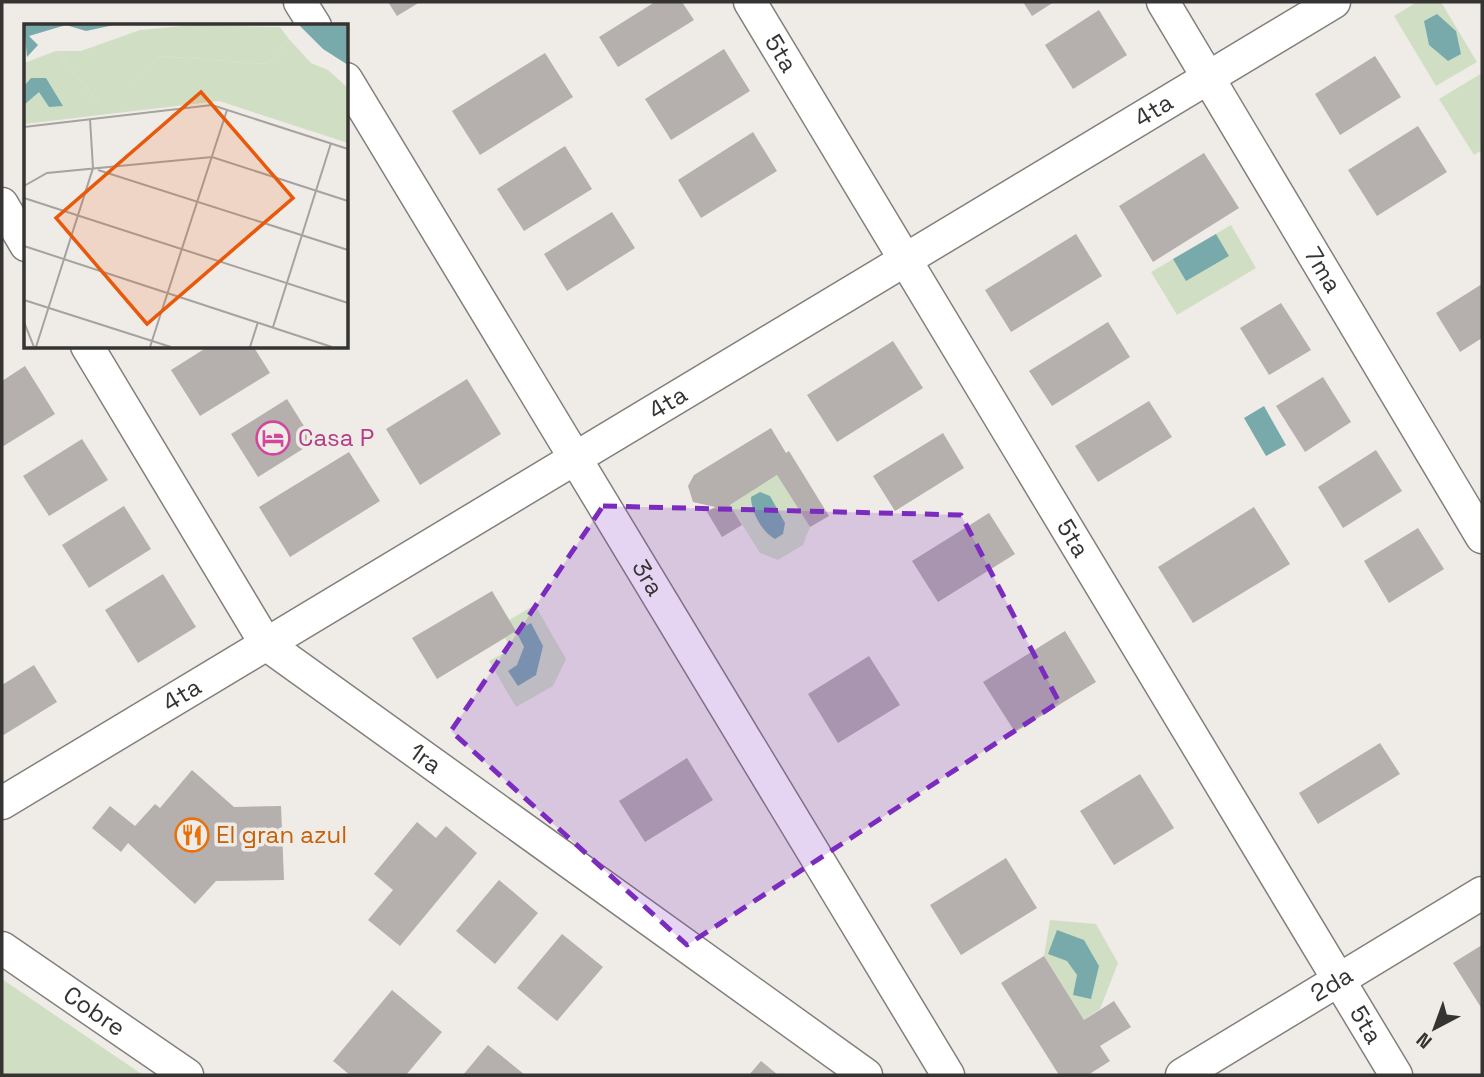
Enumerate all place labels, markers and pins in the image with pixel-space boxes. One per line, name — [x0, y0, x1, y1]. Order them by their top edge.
hotel icon: Casa P — [254, 419, 292, 457]
place label: Casa P — [298, 422, 374, 453]
restaurant icon: El gran azul — [173, 816, 211, 854]
place label: El gran azul — [216, 819, 347, 850]

